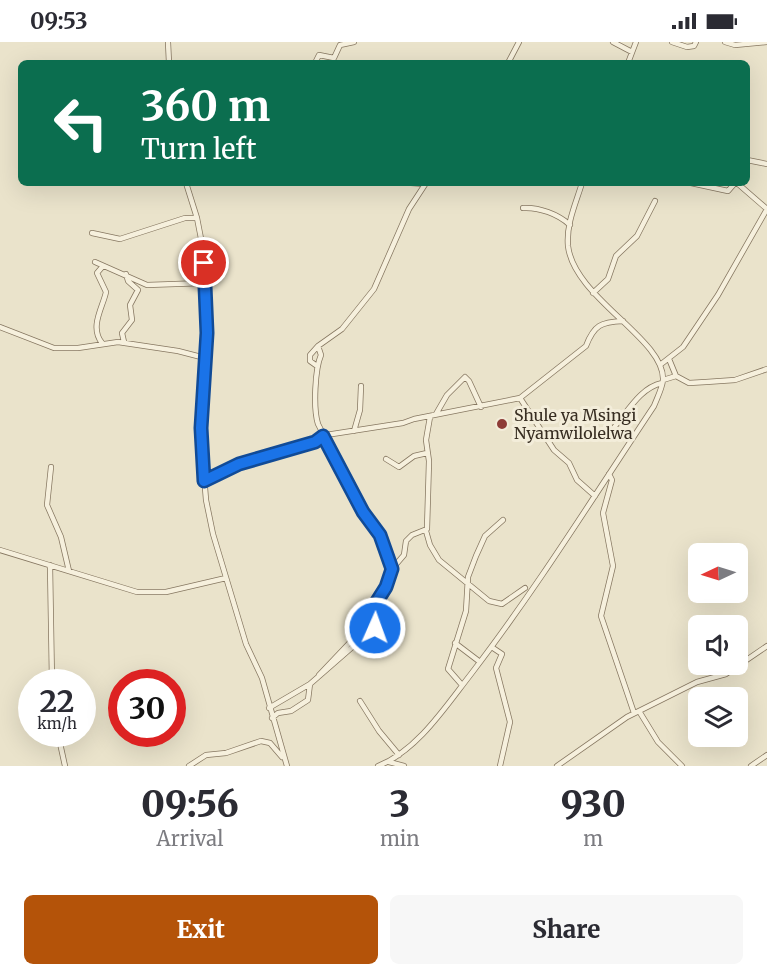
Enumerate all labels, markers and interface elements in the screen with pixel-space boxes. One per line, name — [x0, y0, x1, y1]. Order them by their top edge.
text: 09:53 — [30, 7, 88, 35]
text: 360 m — [141, 80, 270, 132]
icon: left — [42, 84, 120, 162]
text: Turn left — [141, 132, 256, 166]
pin — [178, 237, 229, 288]
icon: arrive — [187, 246, 220, 279]
place label: Shule ya Msingi Nyamwilolelwa — [514, 405, 636, 443]
marker: Shule ya Msingi Nyamwilolelwa — [495, 417, 509, 431]
north arrow — [688, 543, 748, 603]
map controls — [688, 543, 748, 747]
position arrow — [343, 596, 407, 660]
button: sound — [688, 615, 748, 675]
speed limit sign: 30 — [108, 669, 186, 747]
text: 22 — [40, 682, 74, 720]
button: layers — [688, 687, 748, 747]
text: km/h — [37, 714, 77, 733]
text: 09:56 — [141, 782, 239, 827]
text: 3 — [389, 782, 410, 827]
text: 930 — [561, 782, 626, 827]
text: Arrival — [157, 826, 223, 851]
text: min — [380, 826, 420, 851]
text: m — [583, 826, 603, 851]
button: Exit — [24, 895, 378, 964]
button: Share — [390, 895, 743, 964]

